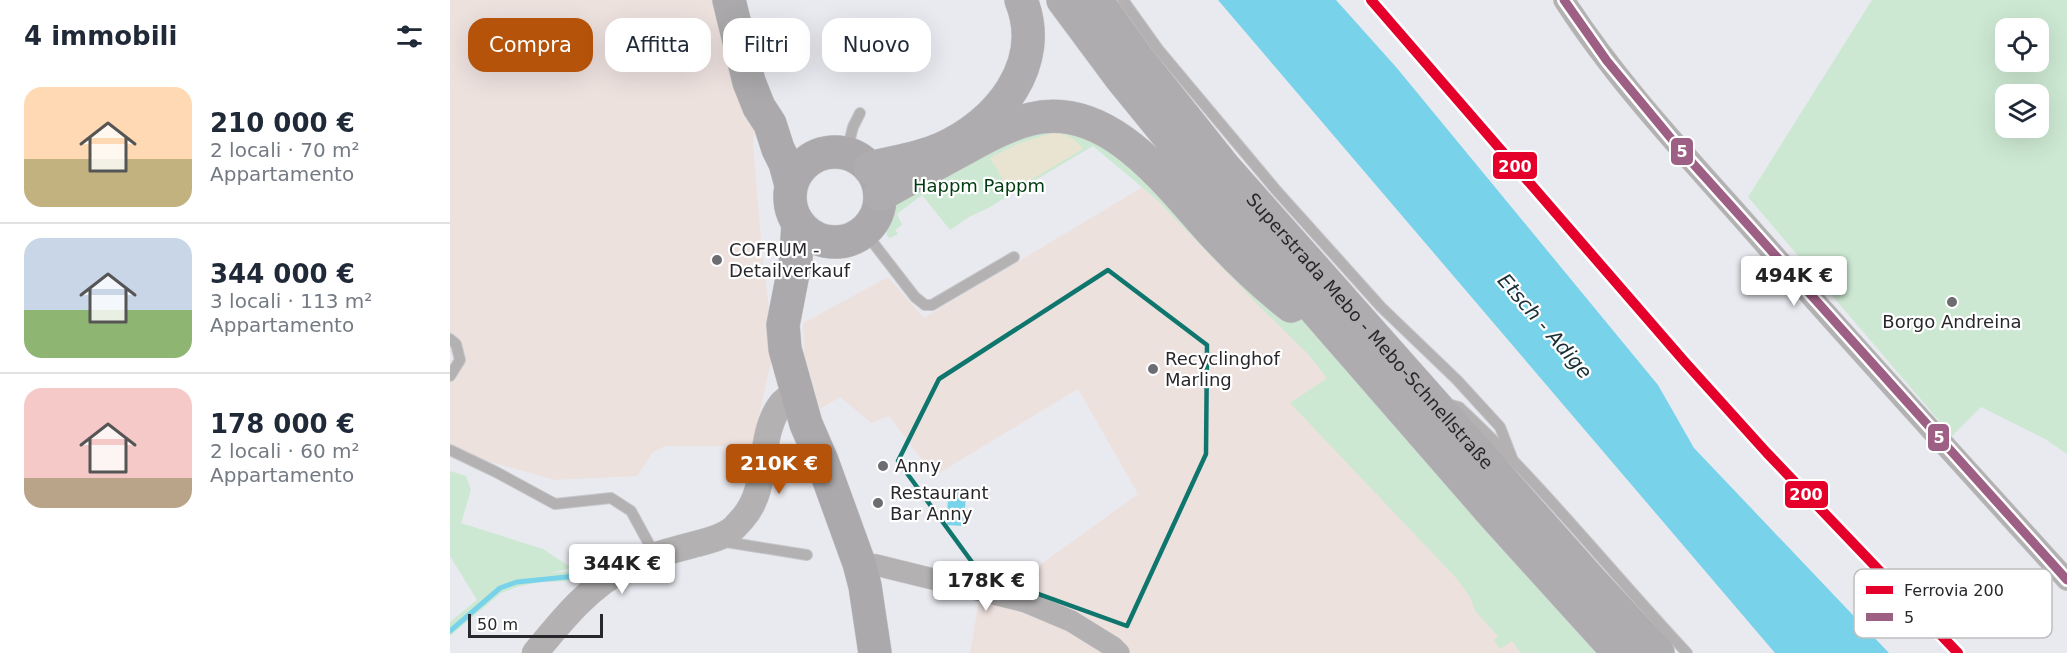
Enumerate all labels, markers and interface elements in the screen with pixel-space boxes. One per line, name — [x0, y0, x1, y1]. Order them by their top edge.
chip: Compra — [468, 18, 593, 72]
chip: Affitta — [605, 18, 711, 72]
chip: Filtri — [723, 18, 810, 72]
chip: Nuovo — [822, 18, 931, 72]
map controls — [1995, 18, 2049, 138]
button: locate — [1995, 18, 2049, 72]
icon: filters — [393, 20, 426, 53]
text: 4 immobili — [24, 21, 177, 51]
button: layers — [1995, 84, 2049, 138]
text: 210 000 € — [210, 108, 355, 138]
icon: home — [72, 111, 144, 183]
line badge: 5 — [1670, 137, 1694, 166]
text: 2 locali · 70 m² — [210, 138, 360, 162]
text: 5 — [1676, 142, 1688, 161]
line badge: 200 — [1492, 151, 1538, 180]
text: 200 — [1498, 157, 1532, 176]
text: Appartamento — [210, 162, 354, 186]
park label: Happm Pappm — [913, 175, 1045, 196]
street label: Superstrada Mebo - Mebo-Schnellstraße — [1242, 189, 1498, 473]
place label: COFRUM - Detailverkauf — [729, 239, 851, 281]
marker: COFRUM - Detailverkauf — [710, 253, 724, 267]
pin: 494K € — [1745, 256, 1843, 307]
text: 344 000 € — [210, 259, 355, 289]
icon: home — [72, 262, 144, 334]
text: 494K € — [1755, 263, 1833, 287]
water label: Etsch - Adige — [1493, 269, 1597, 383]
text: 3 locali · 113 m² — [210, 289, 372, 313]
marker: Borgo Andreina — [1945, 295, 1959, 309]
place label: Borgo Andreina — [1882, 311, 2022, 332]
text: Appartamento — [210, 313, 354, 337]
place label: Recyclinghof Marling — [1165, 348, 1280, 390]
marker: Recyclinghof Marling — [1146, 362, 1160, 376]
text: 178 000 € — [210, 409, 355, 439]
icon: home — [72, 412, 144, 484]
line badge: 5 — [1927, 423, 1950, 452]
text: 5 — [1933, 428, 1945, 447]
text: 2 locali · 60 m² — [210, 439, 360, 463]
pin: 210K € — [730, 444, 828, 495]
text: 210K € — [740, 451, 818, 475]
place label: Anny — [895, 455, 941, 476]
marker: Anny — [876, 459, 890, 473]
text: Appartamento — [210, 463, 354, 487]
line badge: 200 — [1784, 480, 1829, 509]
place label: Restaurant Bar Anny — [890, 482, 989, 524]
text: 200 — [1789, 485, 1823, 504]
marker: Restaurant Bar Anny — [871, 496, 885, 510]
pin: 344K € — [573, 544, 671, 595]
text: 344K € — [583, 551, 661, 575]
pin: 178K € — [937, 561, 1035, 612]
text: 178K € — [947, 568, 1025, 592]
legend — [1854, 569, 2052, 638]
text: Ferrovia 200 — [1904, 581, 2004, 600]
text: 5 — [1904, 608, 1914, 627]
scale bar — [468, 611, 603, 638]
text: 50 m — [477, 615, 518, 634]

